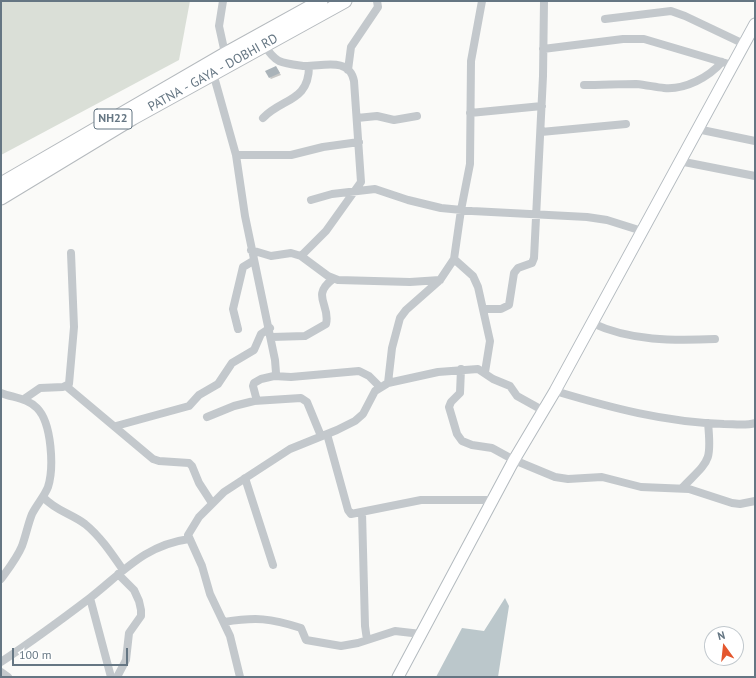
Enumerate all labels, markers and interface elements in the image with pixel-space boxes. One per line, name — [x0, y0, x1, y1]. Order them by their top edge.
street label: PATNA - GAYA - DOBHI RD — [145, 31, 281, 115]
road number: NH22 — [94, 109, 132, 129]
north arrow — [704, 626, 744, 666]
text: N — [716, 628, 726, 643]
scale bar — [14, 640, 130, 666]
text: 100 m — [19, 647, 52, 662]

